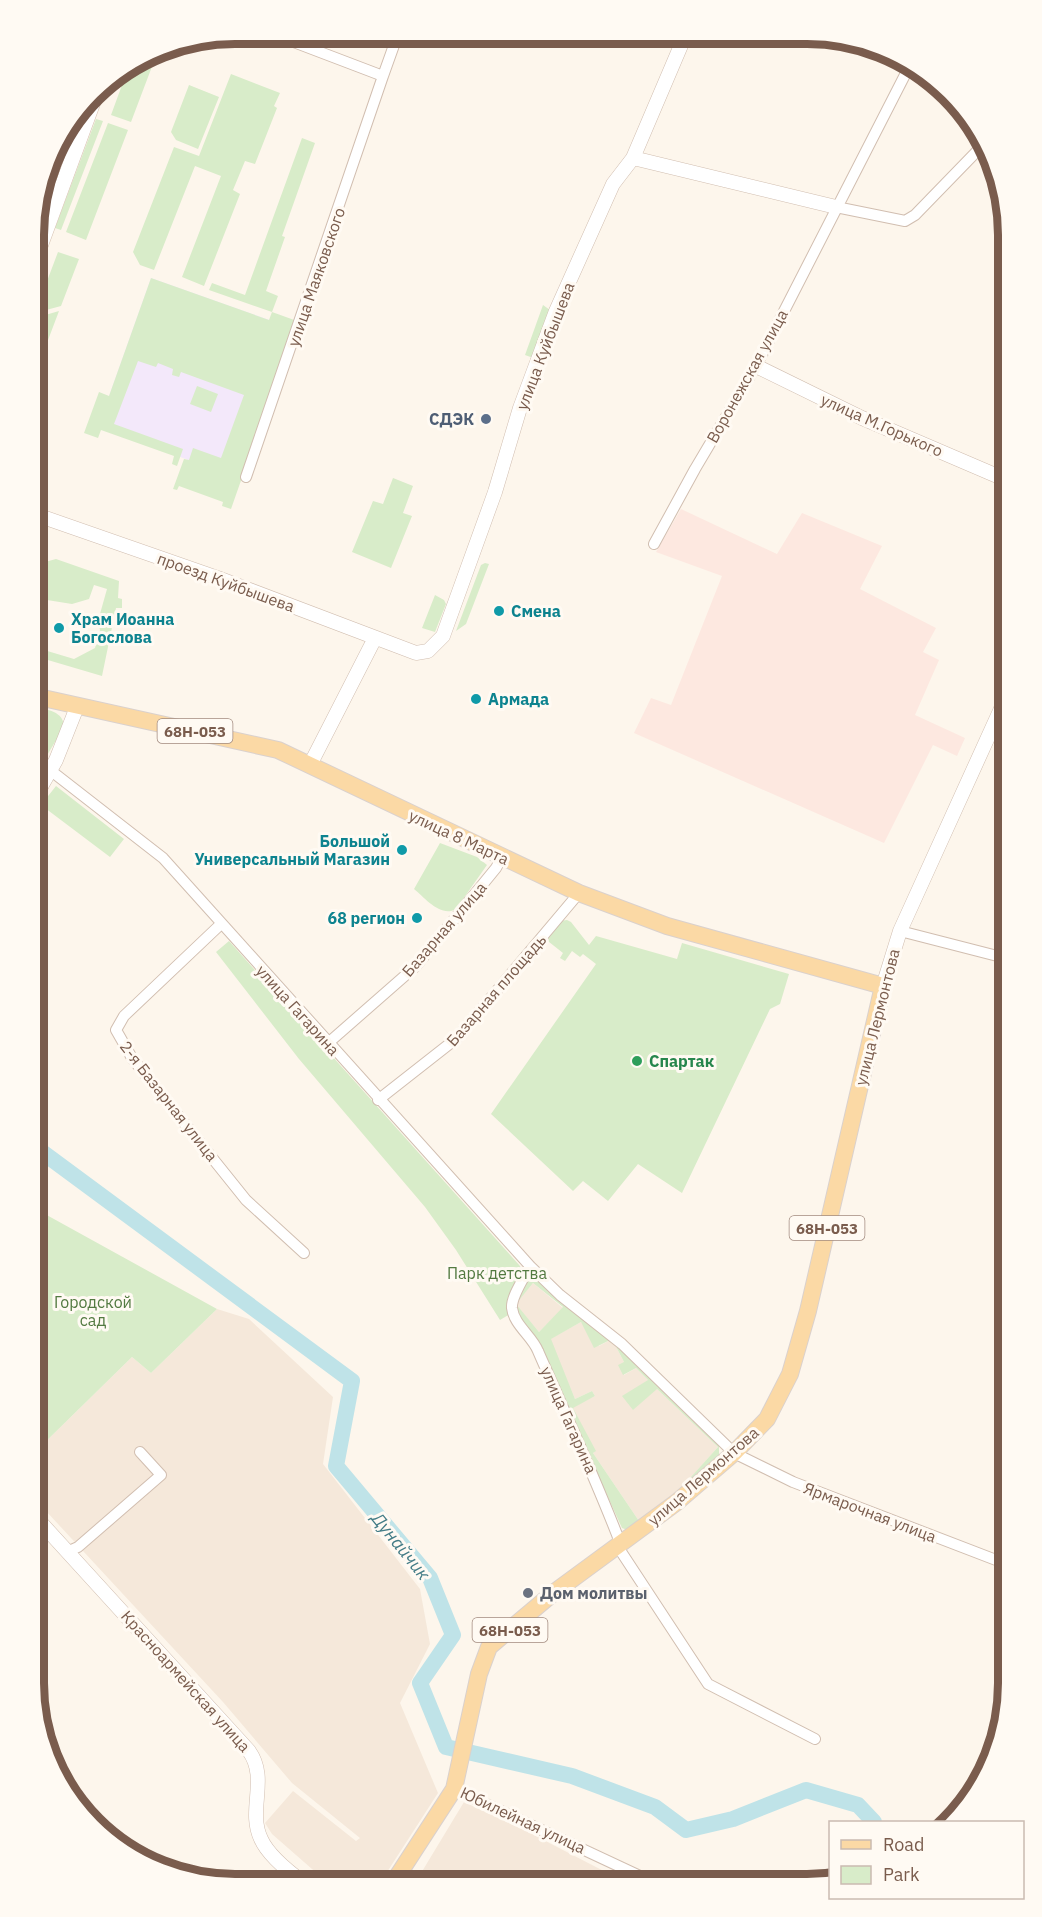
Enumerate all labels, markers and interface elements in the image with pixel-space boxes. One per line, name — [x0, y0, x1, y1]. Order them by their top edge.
street label: улица Маяковского — [283, 205, 349, 349]
street label: улица Куйбышева — [511, 279, 579, 413]
street label: Воронежская улица — [702, 305, 792, 446]
street label: улица М.Горького — [818, 389, 946, 461]
place label: СДЭК — [429, 409, 474, 429]
marker: СДЭК — [479, 412, 493, 426]
street label: проезд Куйбышева — [155, 548, 298, 616]
place label: Смена — [511, 601, 561, 621]
marker: Смена — [492, 604, 506, 618]
place label: Храм Иоанна Богослова — [71, 609, 174, 647]
marker: Храм Иоанна Богослова — [52, 621, 66, 635]
place label: Армада — [488, 689, 549, 709]
marker: Армада — [469, 692, 483, 706]
road number: 68Н-053 — [158, 719, 232, 743]
street label: улица 8 Марта — [406, 805, 513, 869]
place label: Большой Универсальный Магазин — [194, 831, 390, 869]
marker: Большой Универсальный Магазин — [395, 843, 409, 857]
street label: Базарная улица — [397, 877, 491, 981]
place label: 68 регион — [328, 908, 405, 928]
marker: 68 регион — [410, 911, 424, 925]
street label: Базарная площадь — [442, 930, 550, 1050]
street label: улица Лермонтова — [850, 946, 904, 1087]
street label: улица Гагарина — [252, 961, 344, 1060]
street label: 2-я Базарная улица — [116, 1037, 223, 1166]
place label: Спартак — [649, 1051, 714, 1071]
marker: Спартак — [630, 1054, 644, 1068]
road number: 68Н-053 — [790, 1216, 864, 1240]
park label: Парк детства — [447, 1263, 547, 1283]
park label: Городской сад — [54, 1292, 132, 1330]
street label: улица Гагарина — [536, 1363, 602, 1477]
street label: улица Лермонтова — [643, 1422, 763, 1530]
street label: Ярмарочная улица — [801, 1477, 940, 1547]
water label: Дунайчик — [365, 1506, 436, 1585]
place label: Дом молитвы — [540, 1583, 647, 1603]
marker: Дом молитвы — [521, 1586, 535, 1600]
street label: Красноармейская улица — [117, 1606, 255, 1756]
road number: 68Н-053 — [472, 1618, 548, 1642]
street label: Юбилейная улица — [457, 1782, 589, 1858]
legend — [829, 1821, 1024, 1899]
text: Road — [883, 1833, 924, 1856]
text: Park — [883, 1863, 920, 1886]

